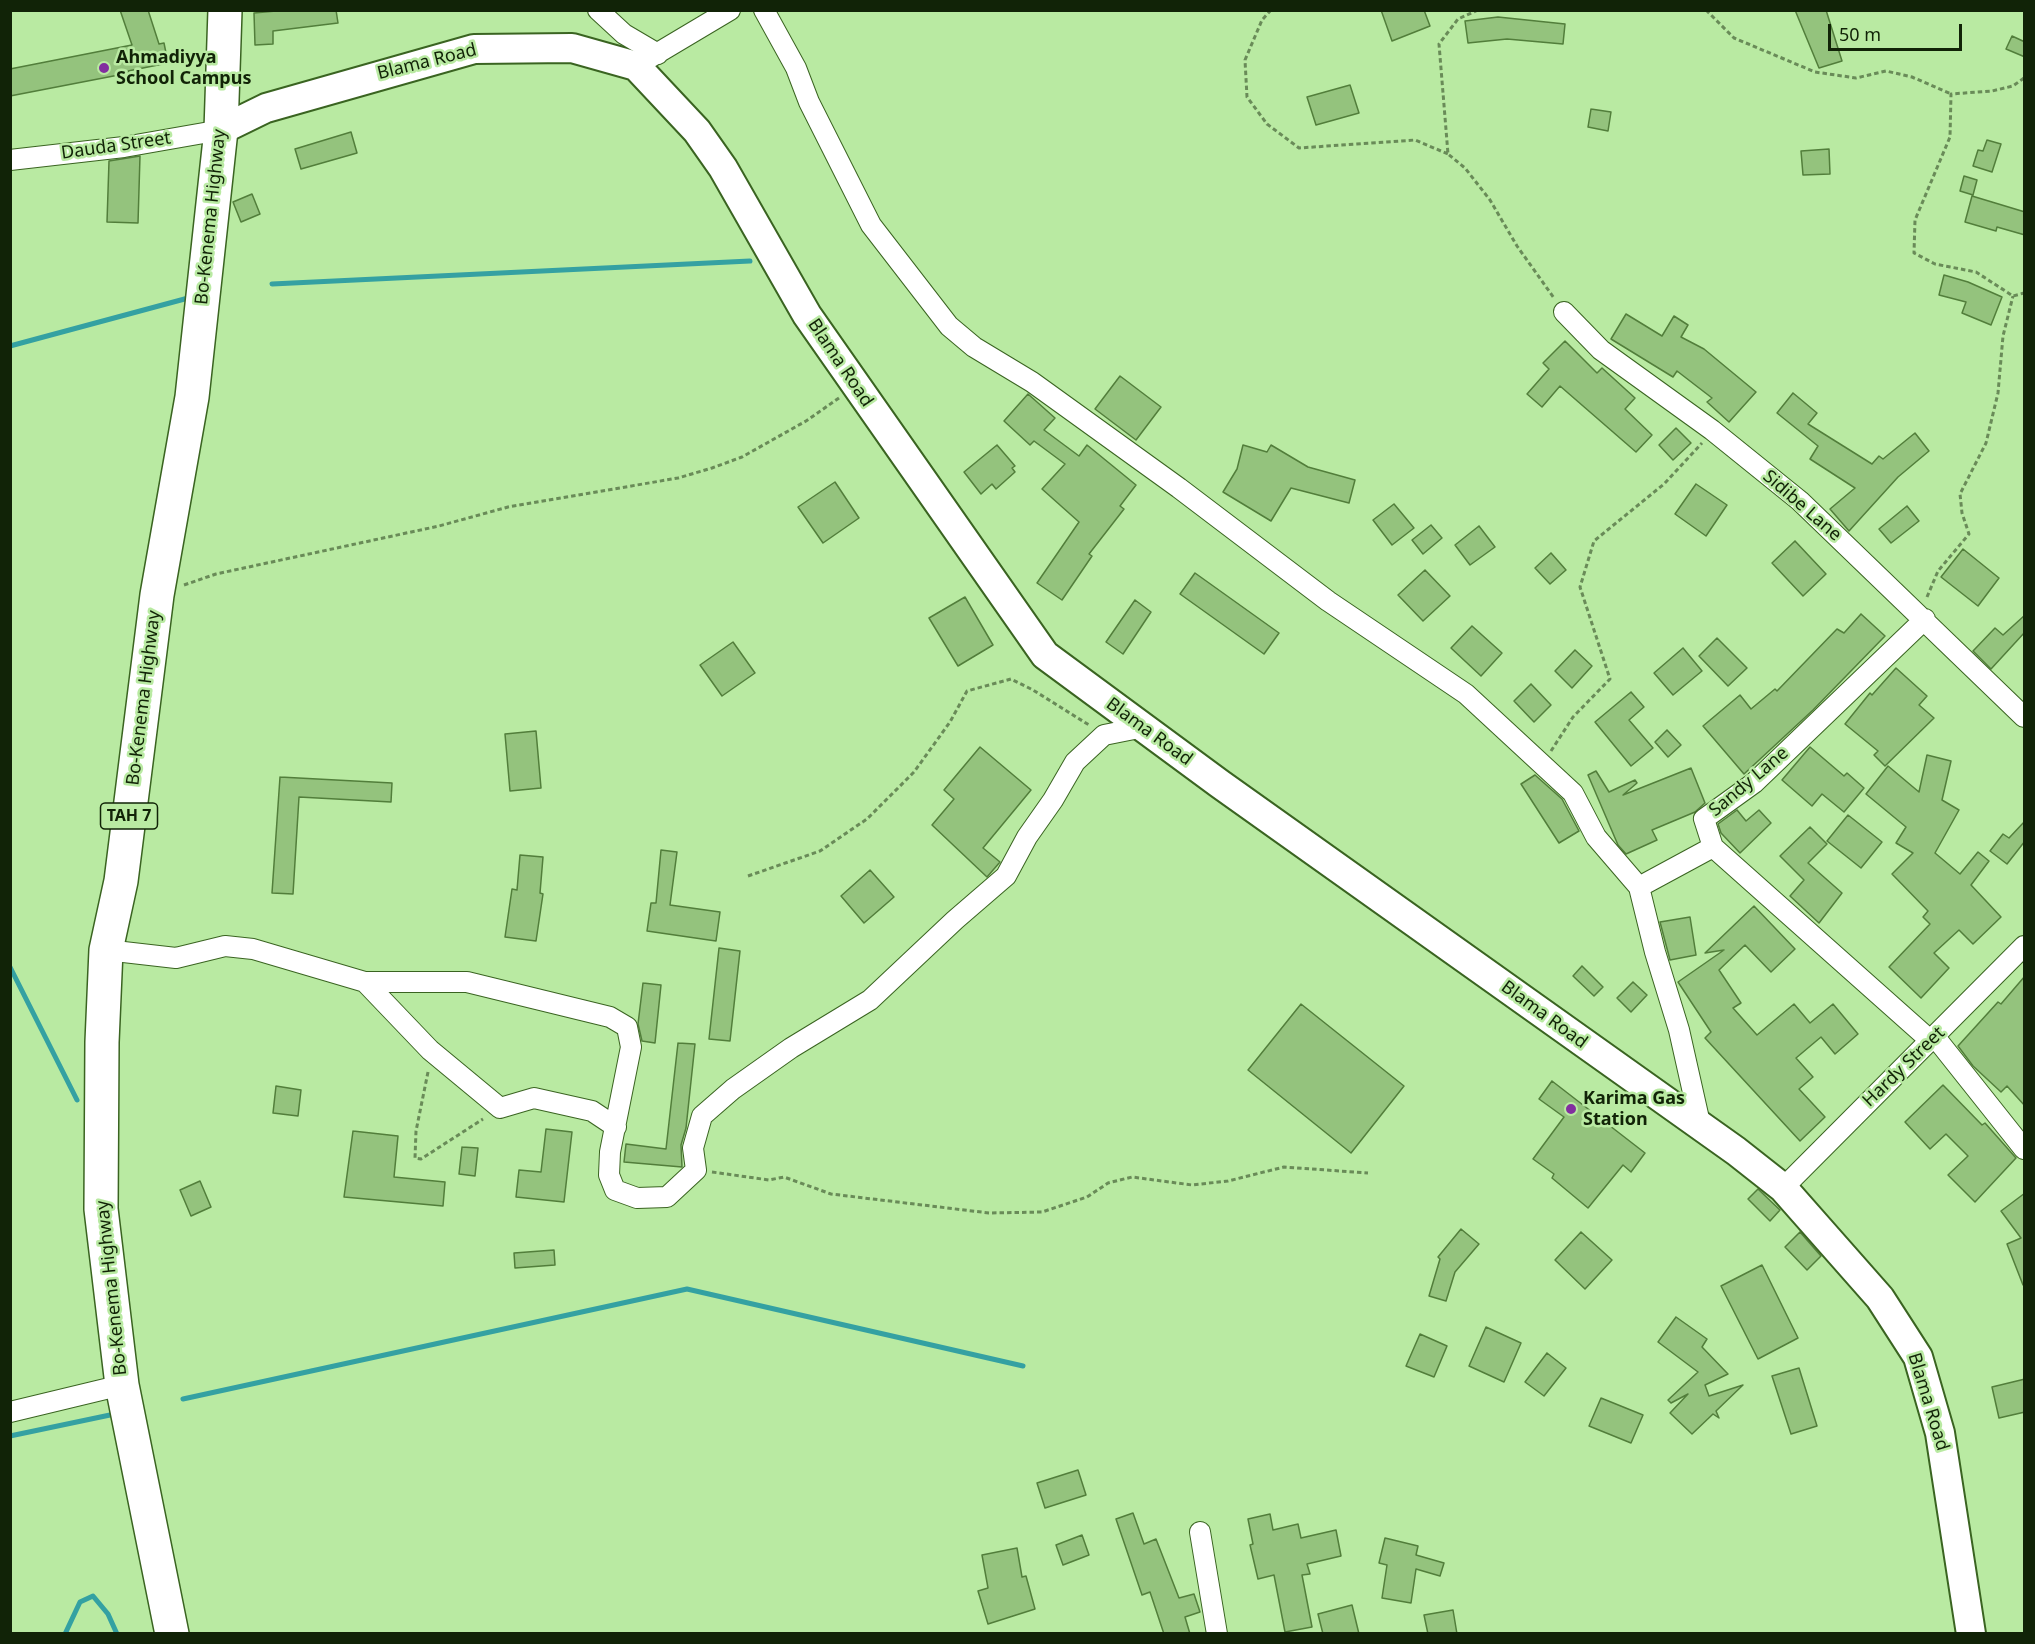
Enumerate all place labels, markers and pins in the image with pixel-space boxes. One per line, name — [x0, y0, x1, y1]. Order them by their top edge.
place label: Ahmadiyya School Campus — [116, 47, 251, 90]
marker: Ahmadiyya School Campus — [97, 61, 111, 75]
place label: Karima Gas Station — [1583, 1088, 1685, 1130]
marker: Karima Gas Station — [1564, 1102, 1578, 1116]

